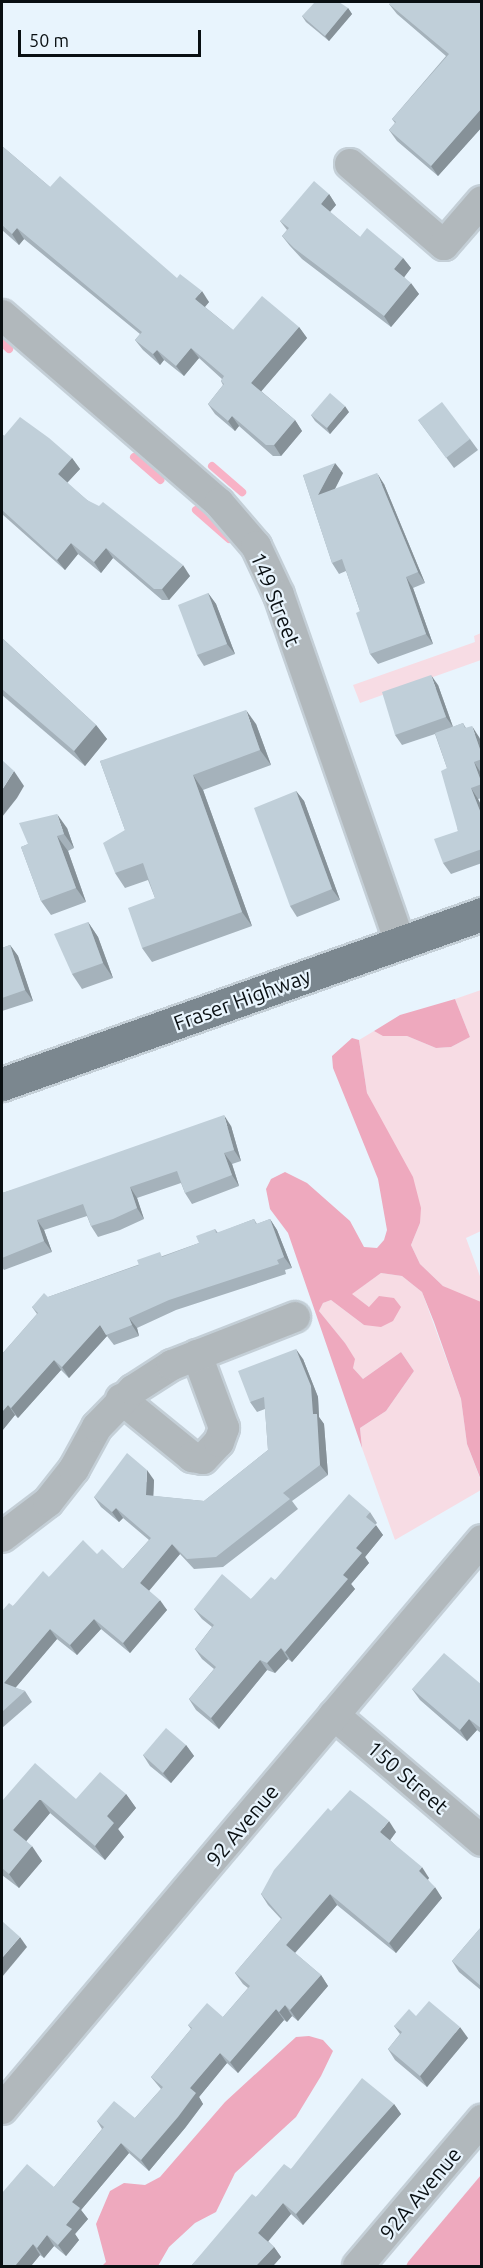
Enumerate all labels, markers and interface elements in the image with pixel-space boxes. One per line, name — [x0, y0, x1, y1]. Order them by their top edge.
scale bar — [21, 18, 204, 56]
text: 50 m — [29, 30, 69, 50]
street label: 149 Street — [246, 548, 306, 650]
street label: Fraser Highway — [170, 963, 314, 1035]
street label: 150 Street — [362, 1735, 454, 1819]
street label: 92 Avenue — [200, 1779, 284, 1871]
street label: 92A Avenue — [374, 2142, 466, 2244]

